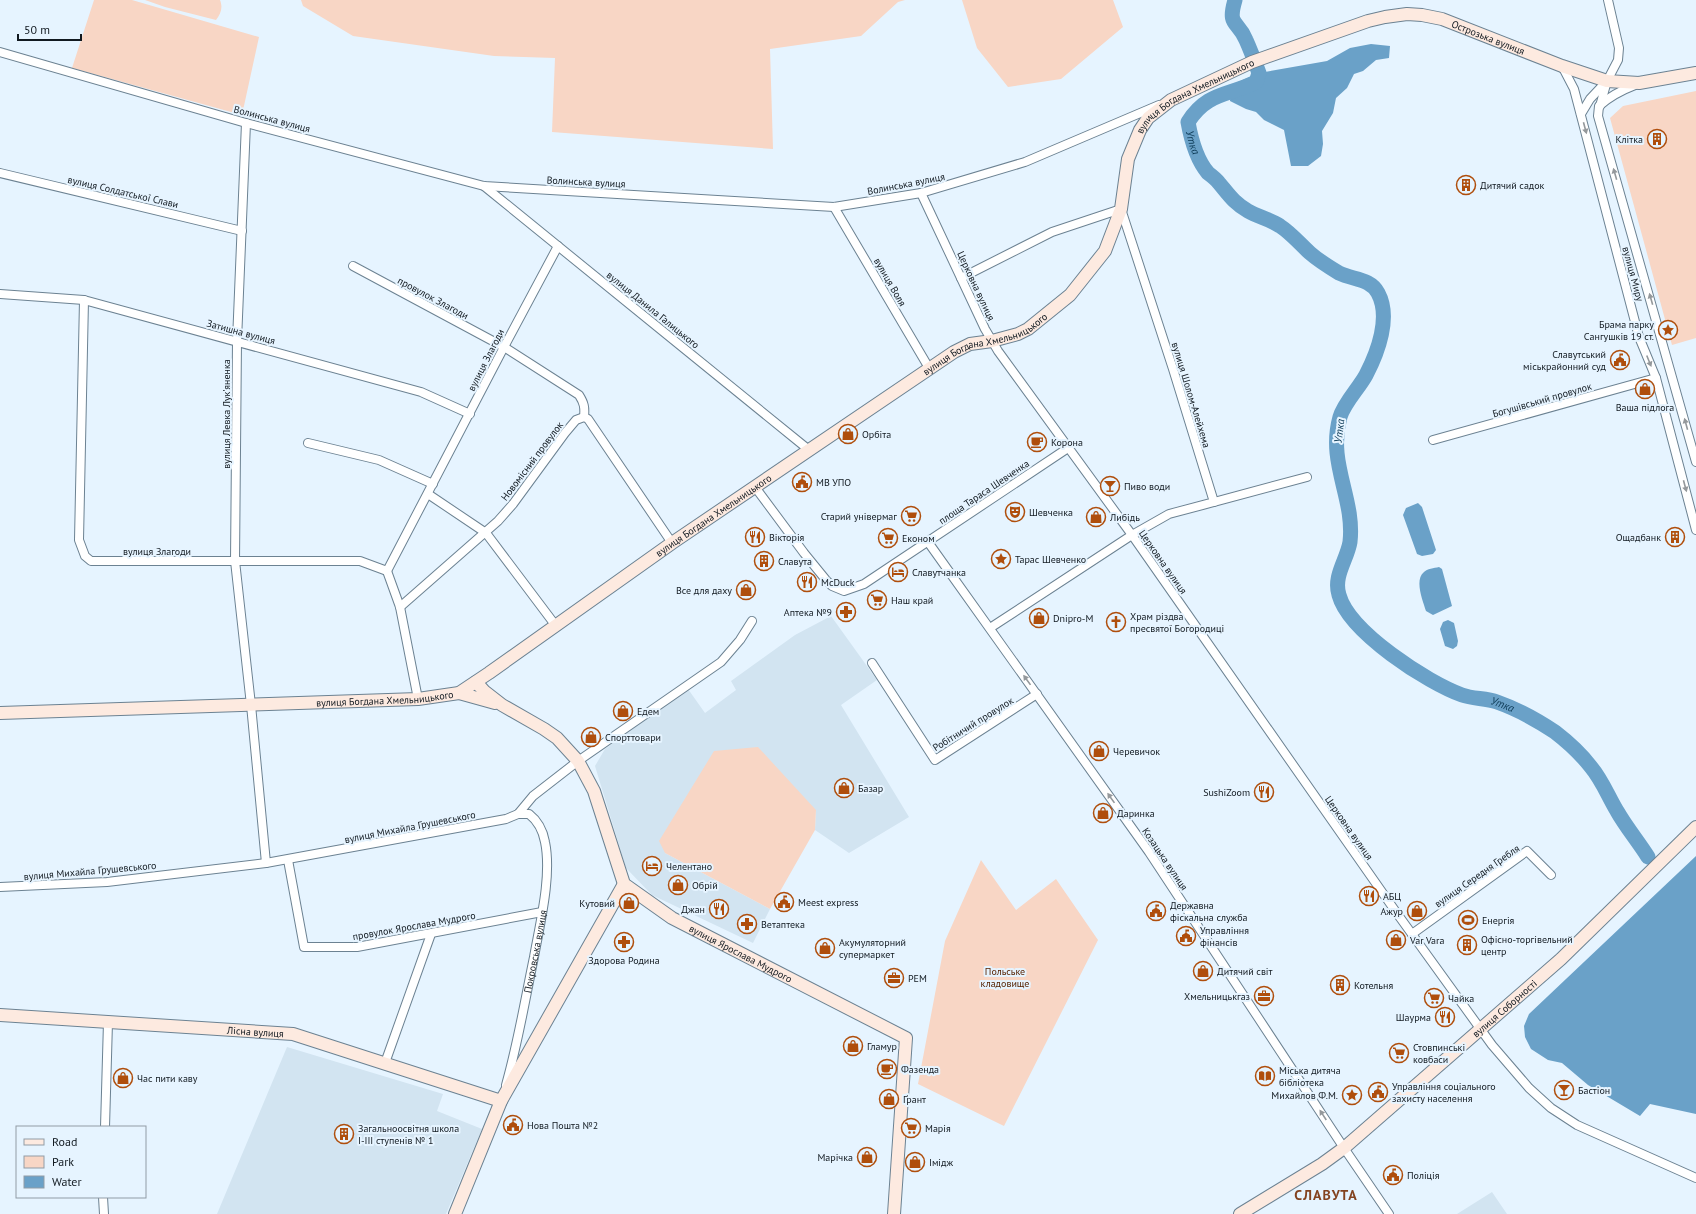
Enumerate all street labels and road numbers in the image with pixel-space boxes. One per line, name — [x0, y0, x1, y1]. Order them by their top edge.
street label: Острозька вулиця — [1450, 17, 1527, 57]
street label: вулиця Богдана Хмельницького — [1133, 55, 1256, 135]
street label: Волинська вулиця — [232, 103, 312, 136]
street label: Волинська вулиця — [866, 170, 946, 198]
street label: вулиця Солдатської Слави — [66, 173, 180, 211]
street label: Волинська вулиця — [546, 173, 626, 191]
street label: вулиця Миру — [1619, 245, 1647, 303]
street label: Церковна вулиця — [954, 249, 998, 323]
street label: вулиця Воля — [871, 255, 909, 309]
street label: вулиця Данила Галицького — [604, 269, 702, 351]
street label: провулок Злагоди — [395, 274, 471, 322]
street label: вулиця Богдана Хмельницького — [920, 310, 1050, 378]
street label: Затишна вулиця — [205, 317, 277, 347]
street label: вулиця Злагоди — [465, 327, 507, 393]
street label: вулиця Шолом-Алейхема — [1169, 341, 1213, 449]
street label: вулиця Левка Лукʼяненка — [220, 359, 233, 469]
street label: Богушівський провулок — [1491, 380, 1593, 420]
street label: Новомісний провулок — [498, 419, 566, 503]
street label: площа Тараса Шевченка — [936, 457, 1032, 527]
street label: вулиця Богдана Хмельницького — [653, 471, 774, 559]
street label: Церковна вулиця — [1136, 527, 1190, 597]
street label: вулиця Злагоди — [123, 545, 191, 558]
street label: вулиця Богдана Хмельницького — [316, 687, 454, 709]
street label: Робітничий провулок — [930, 694, 1016, 754]
street label: Церковна вулиця — [1322, 793, 1376, 863]
street label: вулиця Михайла Грушевського — [343, 808, 477, 846]
street label: Козацька вулиця — [1139, 825, 1191, 893]
street label: вулиця Середня Гребля — [1432, 842, 1522, 910]
street label: вулиця Михайла Грушевського — [23, 859, 157, 883]
street label: Покровська вулиця — [520, 908, 549, 994]
street label: провулок Ярослава Мудрого — [352, 909, 476, 943]
street label: вулиця Ярослава Мудрого — [687, 921, 795, 985]
street label: вулиця Соборності — [1469, 977, 1539, 1040]
street label: Лісна вулиця — [226, 1023, 284, 1040]

